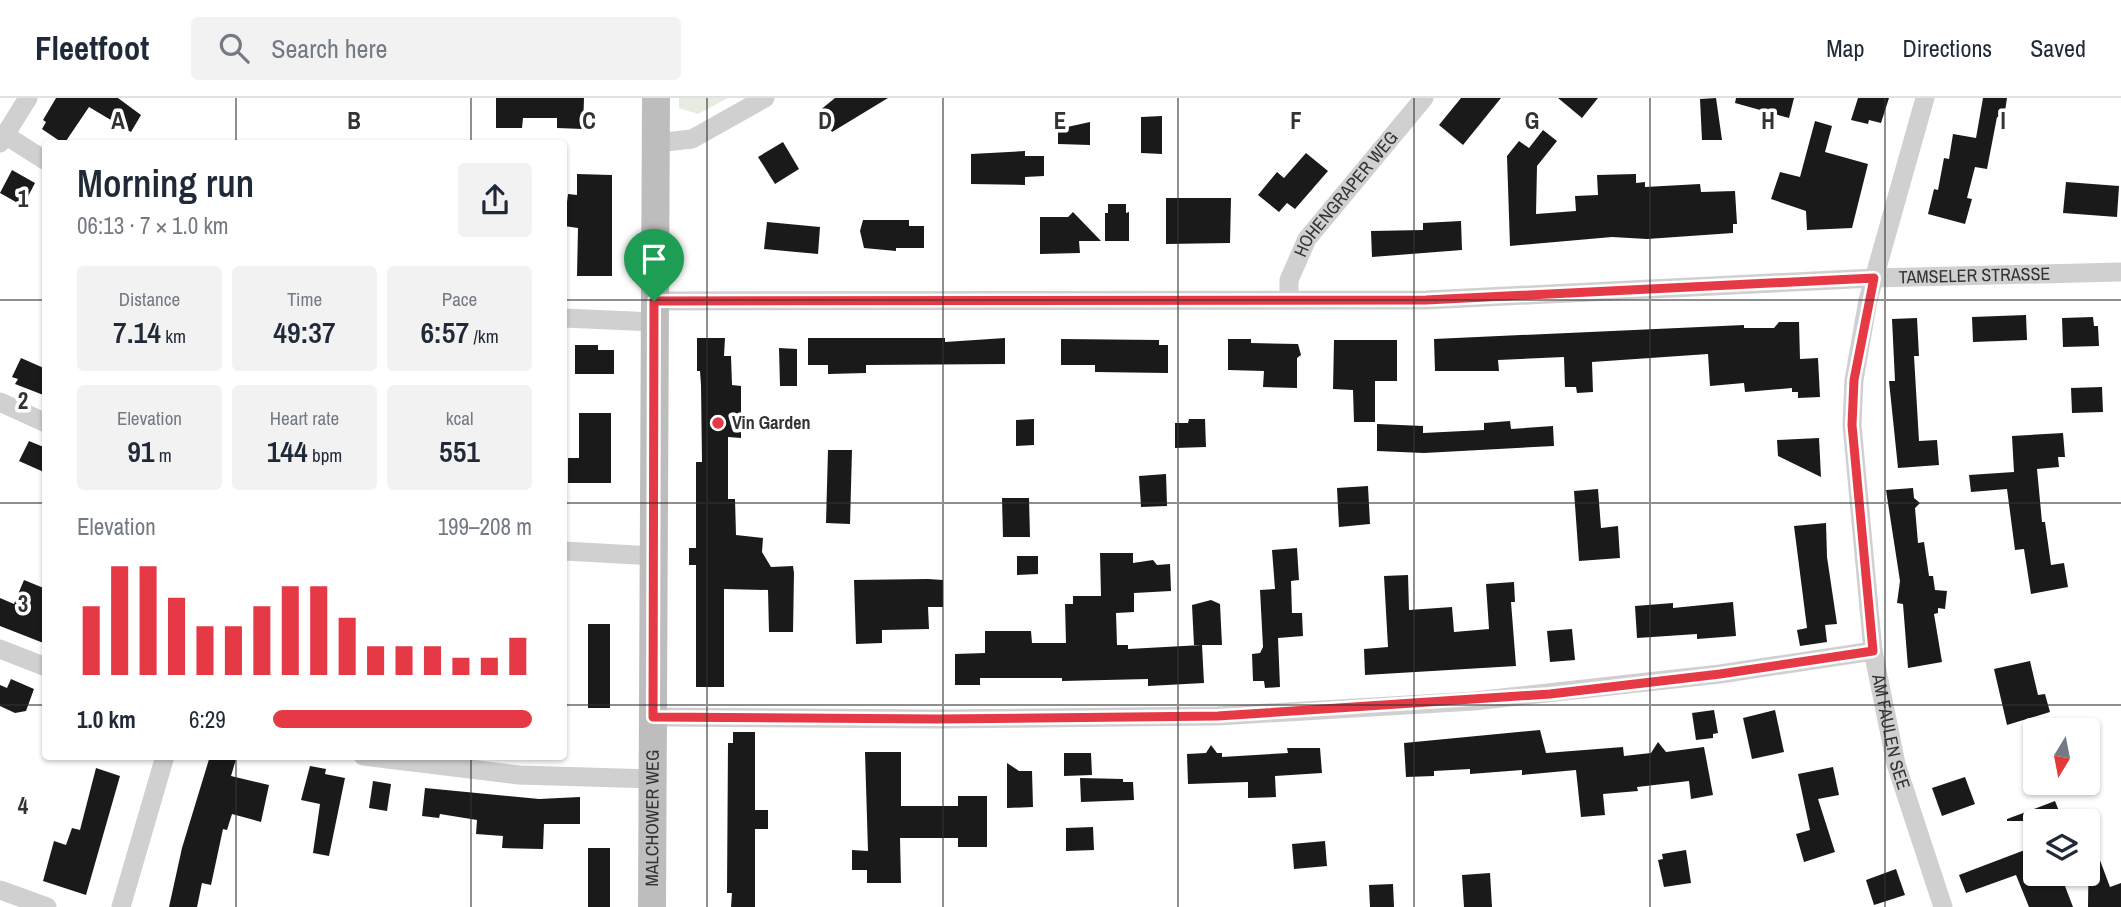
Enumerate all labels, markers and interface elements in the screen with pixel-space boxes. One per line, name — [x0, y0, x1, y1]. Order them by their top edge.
search box — [191, 17, 681, 80]
text: Fleetfoot — [35, 26, 149, 70]
icon: search — [215, 29, 253, 67]
text: Search here — [271, 31, 387, 66]
text: Map — [1826, 32, 1864, 64]
text: Directions — [1902, 32, 1992, 64]
text: Saved — [2030, 32, 2086, 64]
text: A — [111, 105, 125, 136]
text: B — [347, 105, 361, 136]
text: C — [582, 105, 596, 136]
text: D — [818, 105, 832, 136]
text: E — [1054, 105, 1066, 136]
text: F — [1290, 105, 1302, 136]
text: G — [1525, 105, 1539, 136]
text: H — [1761, 105, 1775, 136]
text: I — [2000, 105, 2006, 136]
street label: HOHENGRAPER WEG — [1288, 125, 1404, 261]
text: Morning run — [77, 158, 254, 209]
button: share — [458, 163, 532, 237]
text: 1 — [18, 183, 29, 214]
text: 06:13 · 7 × 1.0 km — [77, 210, 229, 241]
pin — [624, 229, 684, 301]
icon: arrive — [635, 240, 673, 278]
street label: TAMSELER STRASSE — [1898, 261, 2051, 289]
text: Distance — [119, 286, 180, 312]
text: Time — [287, 286, 322, 312]
text: Pace — [442, 286, 477, 312]
text: 7.14 — [113, 312, 161, 352]
text: 49:37 — [273, 312, 336, 352]
text: 6:57 — [420, 312, 469, 352]
text: km — [161, 323, 186, 349]
text: /km — [469, 323, 499, 349]
text: 2 — [18, 385, 28, 416]
text: Elevation — [117, 405, 182, 431]
text: Heart rate — [270, 405, 339, 431]
text: kcal — [446, 405, 473, 431]
place label: Vin Garden — [732, 410, 811, 435]
marker: Vin Garden — [710, 415, 726, 431]
text: 91 — [127, 431, 155, 471]
text: 144 — [267, 431, 308, 471]
text: 551 — [439, 431, 480, 471]
text: m — [155, 442, 172, 468]
text: bpm — [308, 442, 342, 468]
text: Elevation — [77, 511, 156, 542]
text: 199–208 m — [438, 511, 532, 542]
text: 3 — [18, 588, 28, 619]
street label: AM FAULEN SEE — [1866, 671, 1917, 793]
text: 1.0 km — [77, 704, 136, 735]
text: 6:29 — [189, 704, 226, 735]
north arrow — [2023, 718, 2100, 794]
map controls — [2023, 718, 2100, 886]
street label: MALCHOWER WEG — [639, 749, 665, 887]
text: 4 — [18, 790, 29, 821]
button: layers — [2023, 809, 2100, 886]

